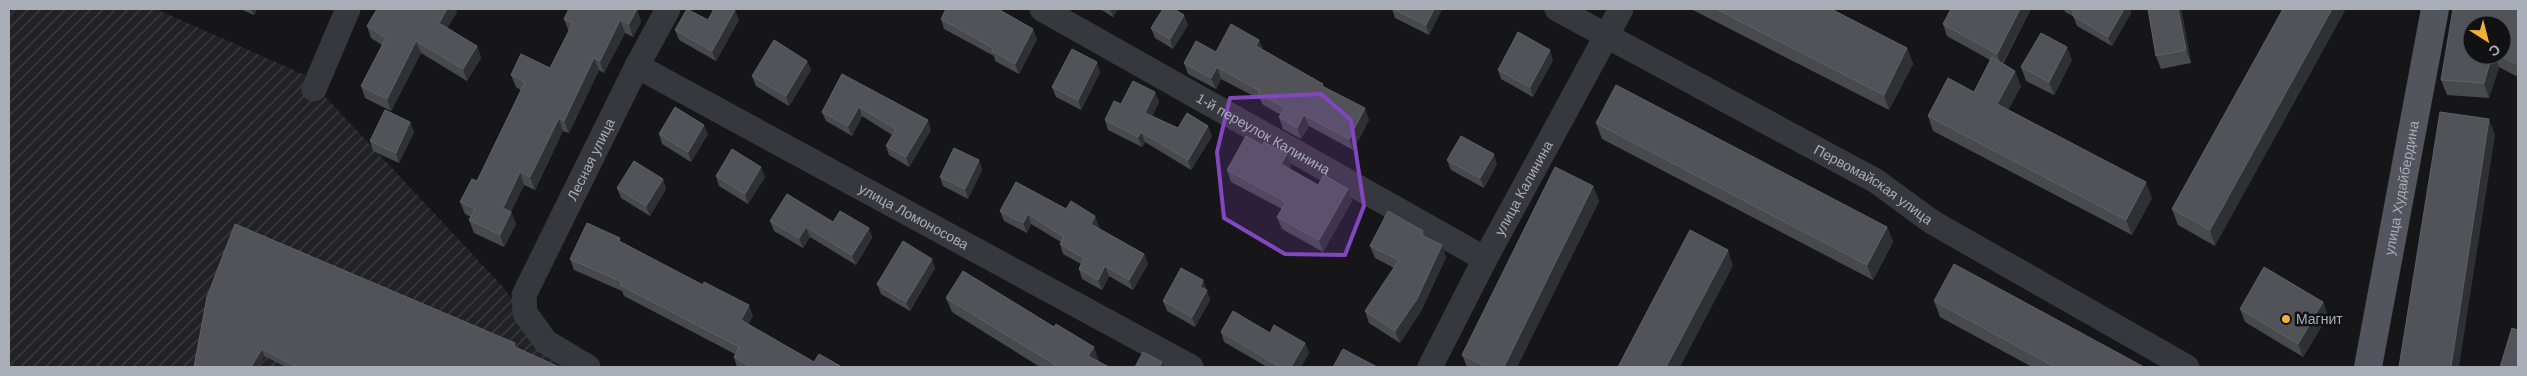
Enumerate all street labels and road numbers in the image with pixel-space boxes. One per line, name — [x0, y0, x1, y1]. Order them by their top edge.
street label: 1-й переулок Калинина — [1194, 90, 1333, 178]
street label: Лесная улица — [564, 115, 618, 203]
street label: улица Худайбердина — [2381, 119, 2422, 257]
street label: улица Калинина — [1491, 138, 1556, 238]
street label: Первомайская улица — [1811, 141, 1936, 228]
street label: улица Ломоносова — [856, 180, 972, 253]

